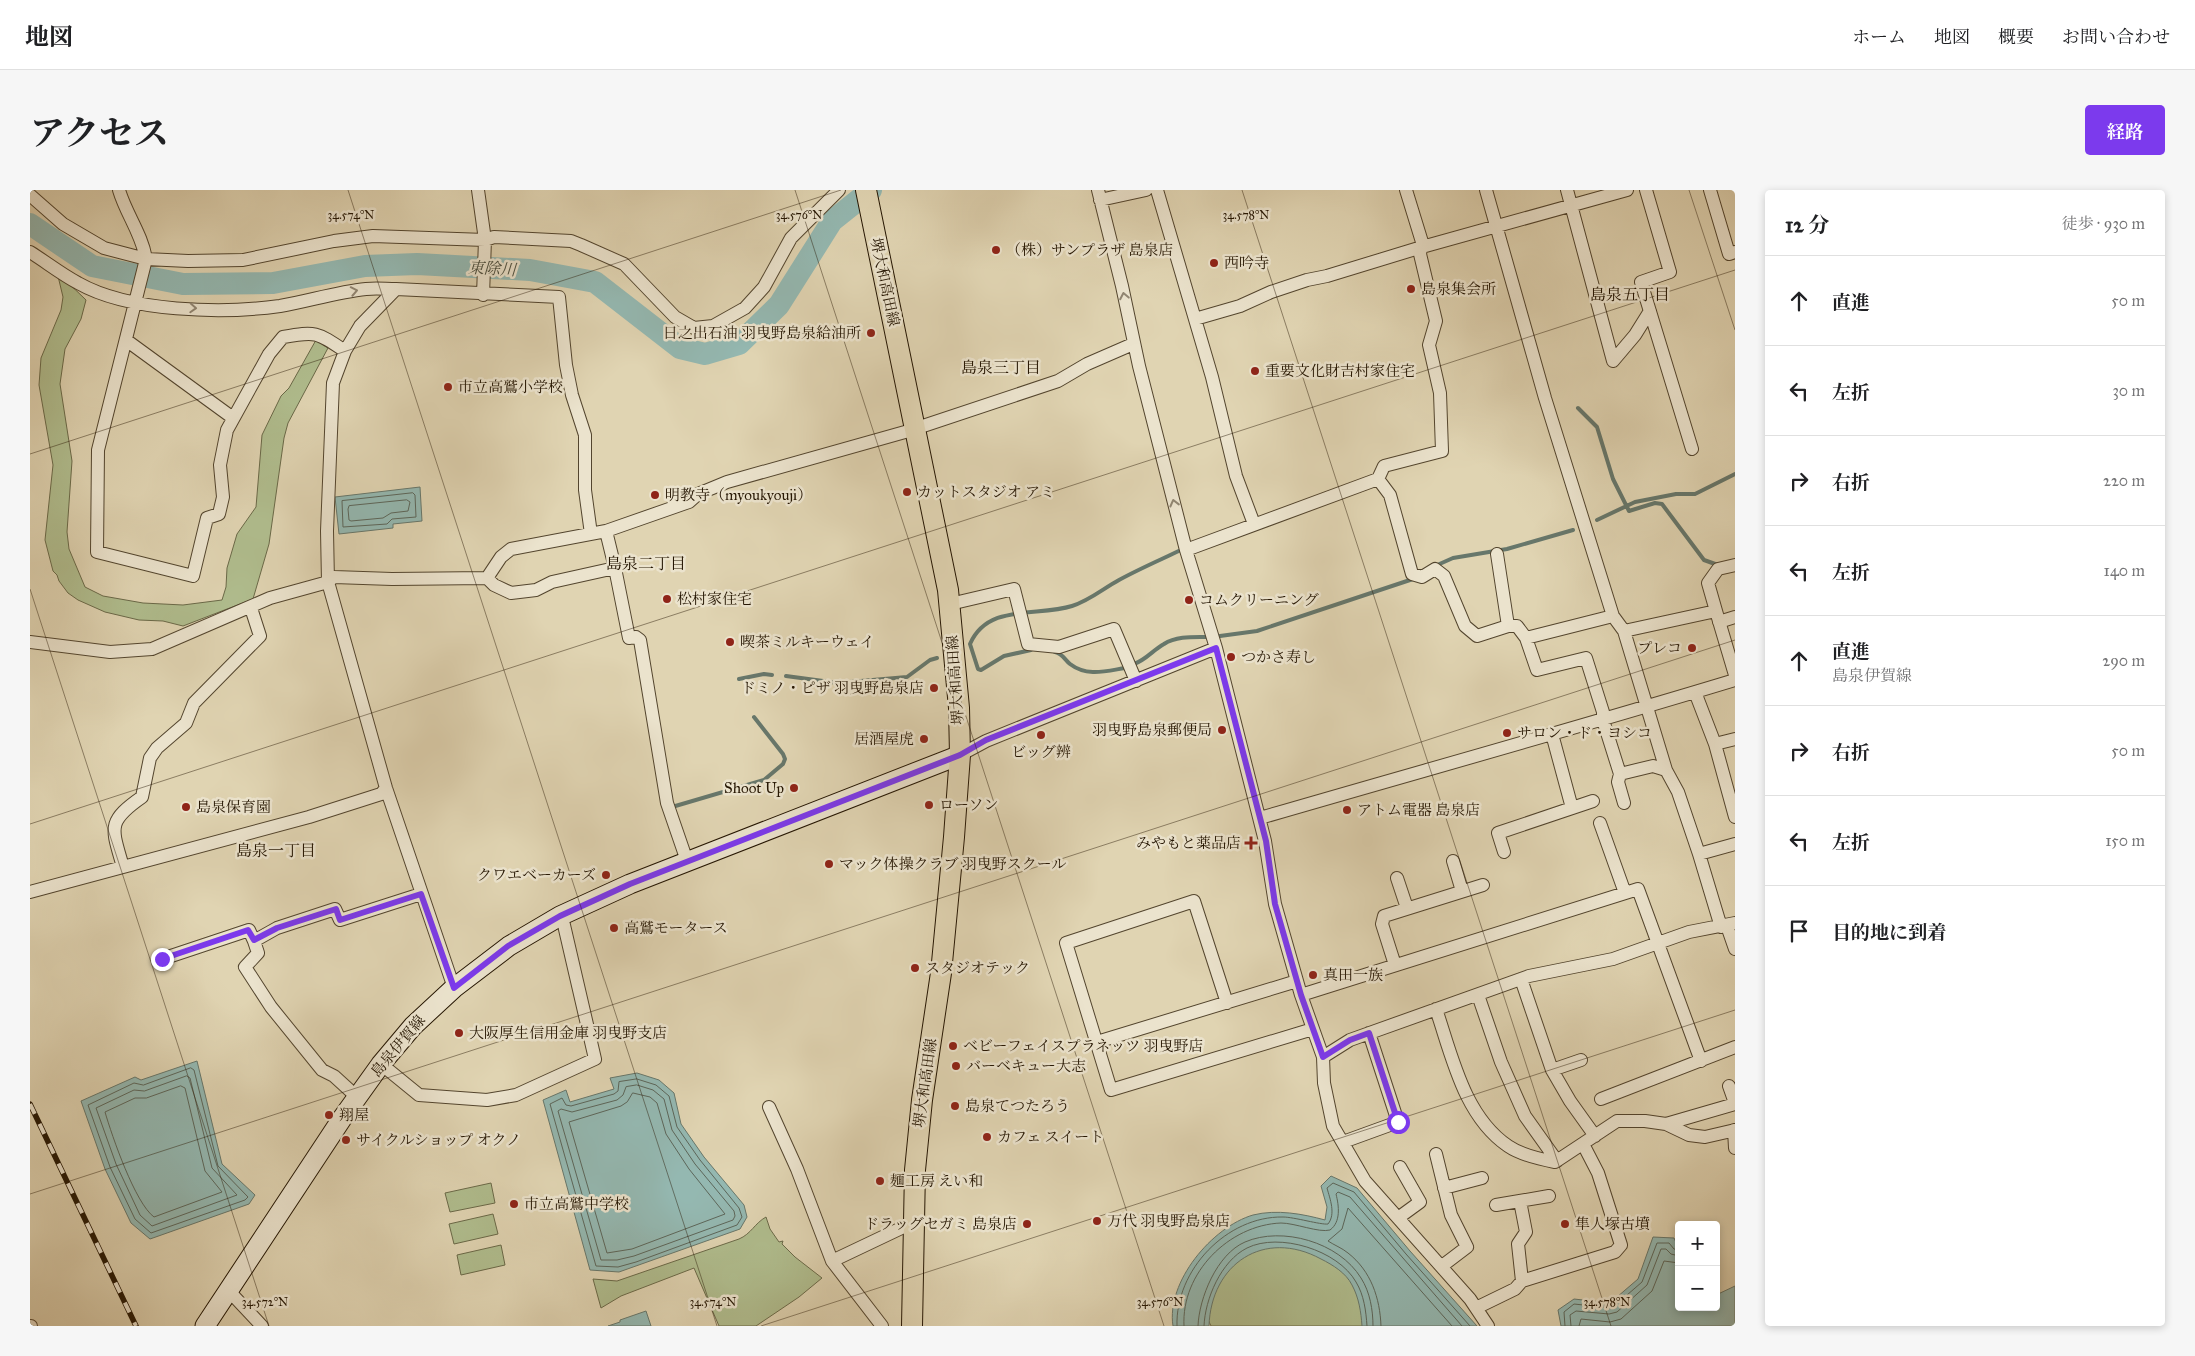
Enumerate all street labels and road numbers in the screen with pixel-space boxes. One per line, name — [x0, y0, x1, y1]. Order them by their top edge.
street label: 堺大和高田線 — [867, 236, 903, 328]
street label: 堺大和高田線 — [943, 634, 967, 726]
street label: 島泉伊賀線 — [367, 1011, 429, 1081]
street label: 堺大和高田線 — [910, 1037, 940, 1129]

